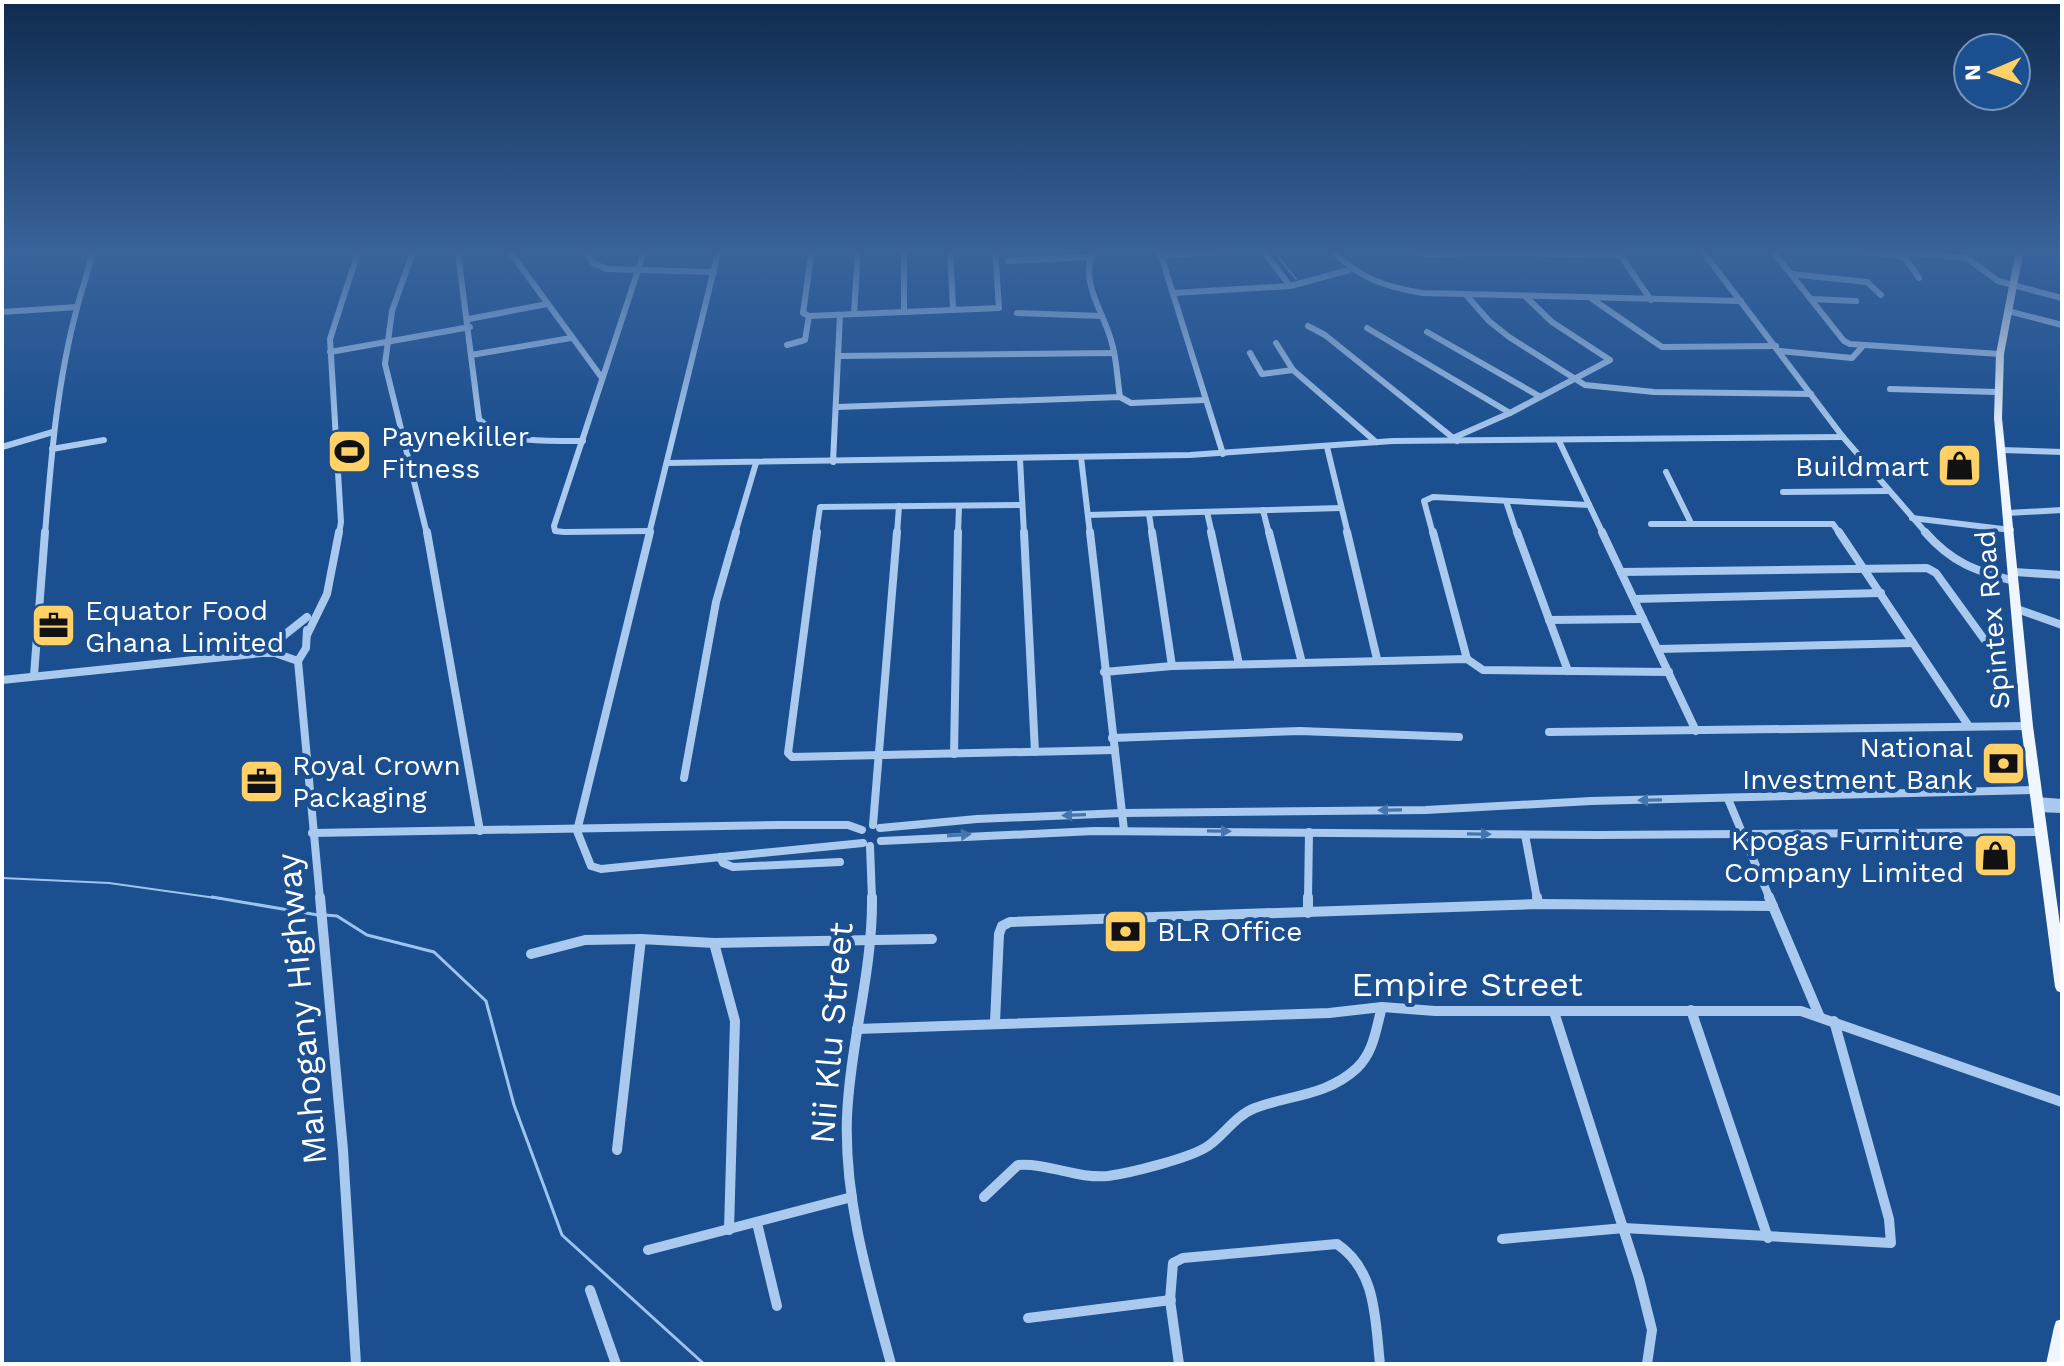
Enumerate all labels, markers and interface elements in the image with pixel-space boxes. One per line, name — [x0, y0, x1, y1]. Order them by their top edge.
north arrow — [1952, 32, 2032, 112]
text: N — [1960, 64, 1985, 81]
place label: Paynekiller Fitness — [381, 420, 529, 485]
sports icon: Paynekiller Fitness — [326, 428, 374, 476]
shop icon: Buildmart — [1936, 442, 1984, 490]
place label: Buildmart — [1795, 450, 1929, 483]
street label: Spintex Road — [1968, 529, 2017, 711]
place label: Equator Food Ghana Limited — [85, 594, 284, 659]
office icon: Equator Food Ghana Limited — [30, 602, 78, 650]
place label: National Investment Bank — [1742, 731, 1973, 796]
bank icon: National Investment Bank — [1980, 739, 2028, 787]
place label: Royal Crown Packaging — [292, 749, 461, 814]
office icon: Royal Crown Packaging — [237, 757, 285, 805]
one-way arrow — [1637, 794, 1662, 806]
one-way arrow — [1377, 804, 1402, 817]
one-way arrow — [1061, 809, 1086, 822]
place label: Kpogas Furniture Company Limited — [1724, 824, 1964, 889]
one-way arrow — [1207, 825, 1232, 838]
one-way arrow — [947, 828, 972, 841]
one-way arrow — [1467, 828, 1492, 840]
shop icon: Kpogas Furniture Company Limited — [1971, 832, 2019, 880]
street label: Mahogany Highway — [267, 851, 335, 1166]
bank icon: BLR Office — [1102, 907, 1150, 955]
place label: BLR Office — [1157, 915, 1302, 948]
street label: Nii Klu Street — [801, 921, 861, 1145]
street label: Empire Street — [1351, 964, 1583, 1004]

